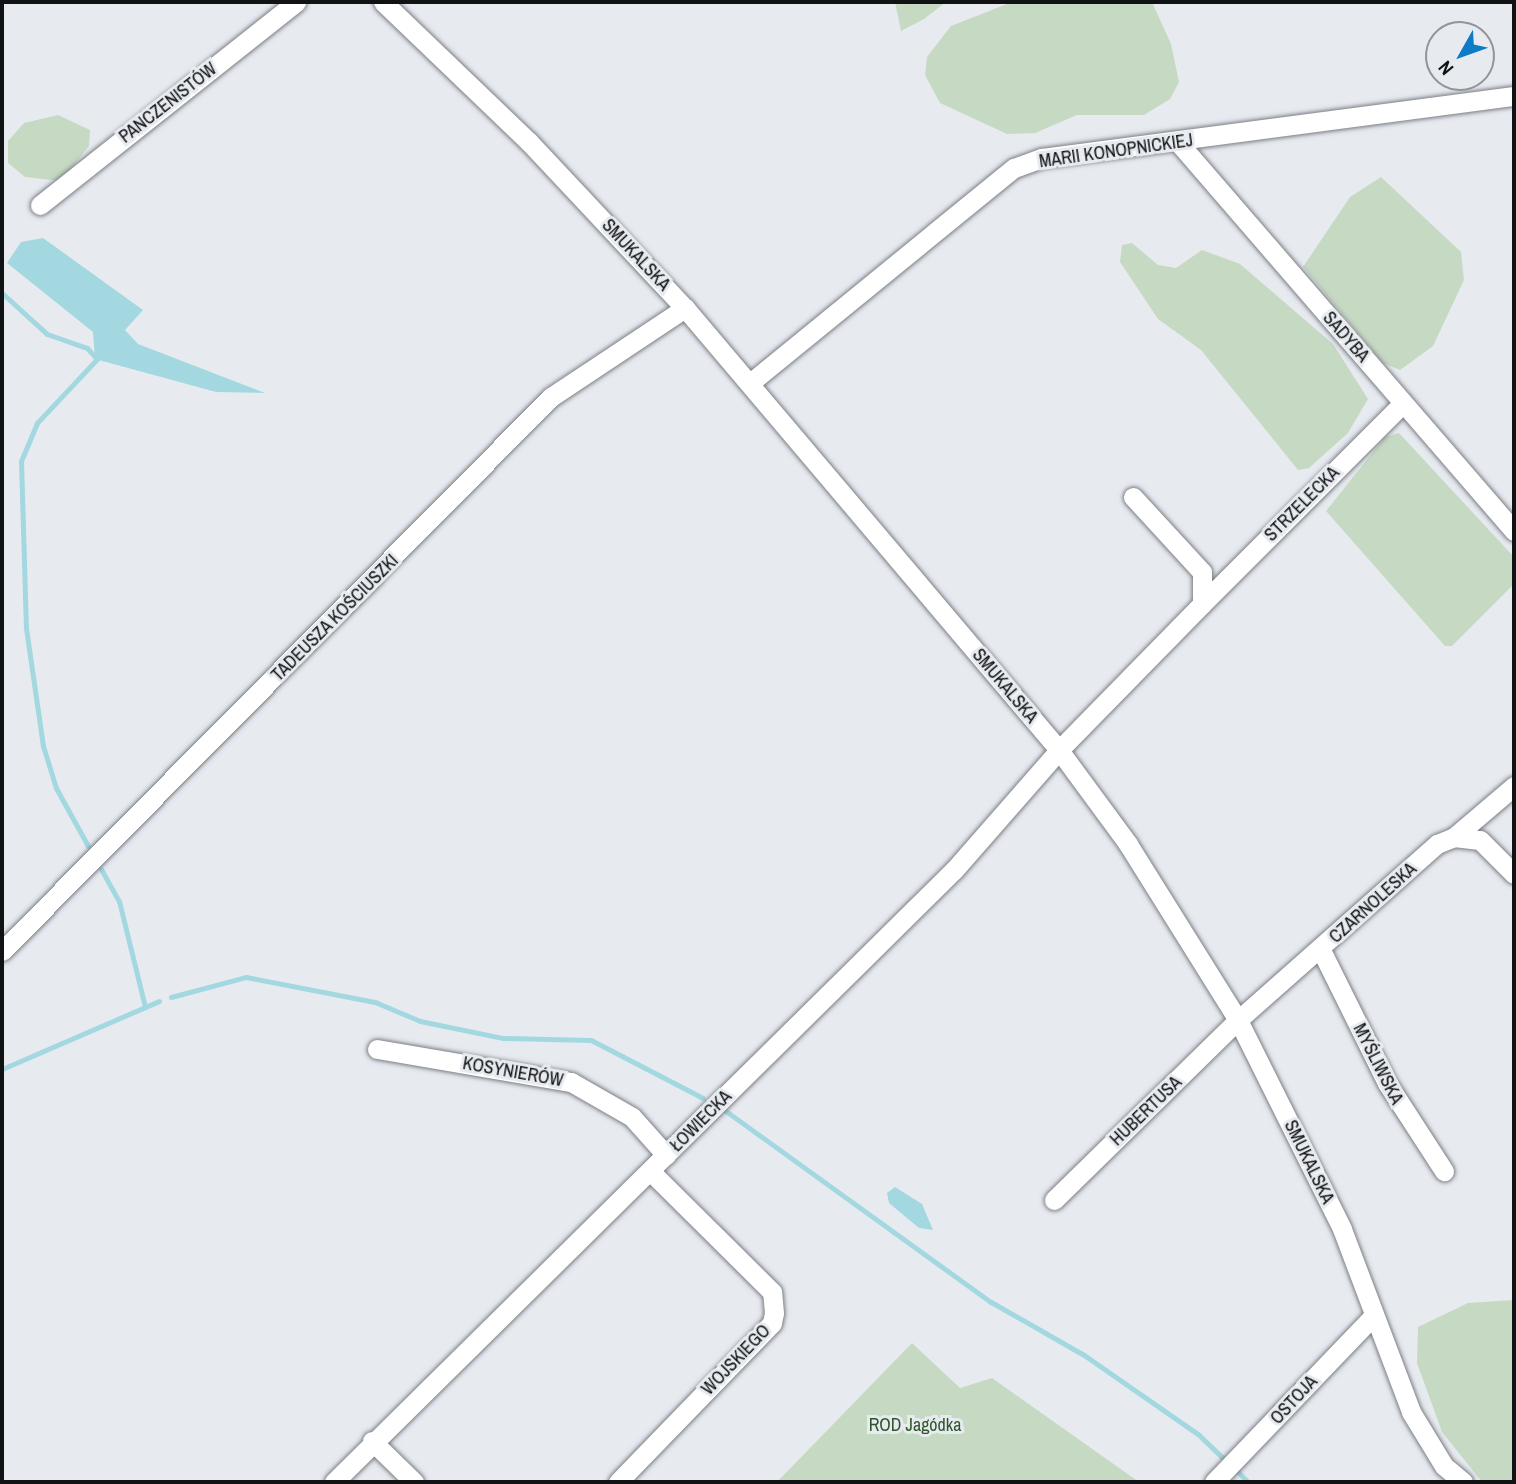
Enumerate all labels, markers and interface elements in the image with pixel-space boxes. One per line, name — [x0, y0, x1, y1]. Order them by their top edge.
north arrow — [1425, 21, 1495, 91]
text: N — [1432, 56, 1459, 81]
street label: PANCZENISTÓW — [115, 58, 221, 148]
street label: MARII KONOPNICKIEJ — [1038, 130, 1194, 172]
street label: SMUKALSKA — [597, 215, 675, 295]
street label: SADYBA — [1318, 307, 1374, 367]
street label: STRZELECKA — [1260, 462, 1344, 546]
street label: TADEUSZA KOŚCIUSZKI — [267, 550, 403, 686]
street label: SMUKALSKA — [968, 644, 1042, 728]
street label: CZARNOLESKA — [1325, 858, 1421, 948]
street label: MYŚLIWSKA — [1348, 1020, 1408, 1108]
street label: KOSYNIERÓW — [461, 1053, 565, 1091]
street label: HUBERTUSA — [1106, 1072, 1186, 1150]
street label: ŁOWIECKA — [666, 1086, 736, 1156]
street label: SMUKALSKA — [1280, 1117, 1338, 1207]
street label: WOJSKIEGO — [697, 1320, 775, 1400]
street label: OSTOJA — [1266, 1371, 1322, 1429]
park label: ROD Jagódka — [869, 1414, 961, 1436]

